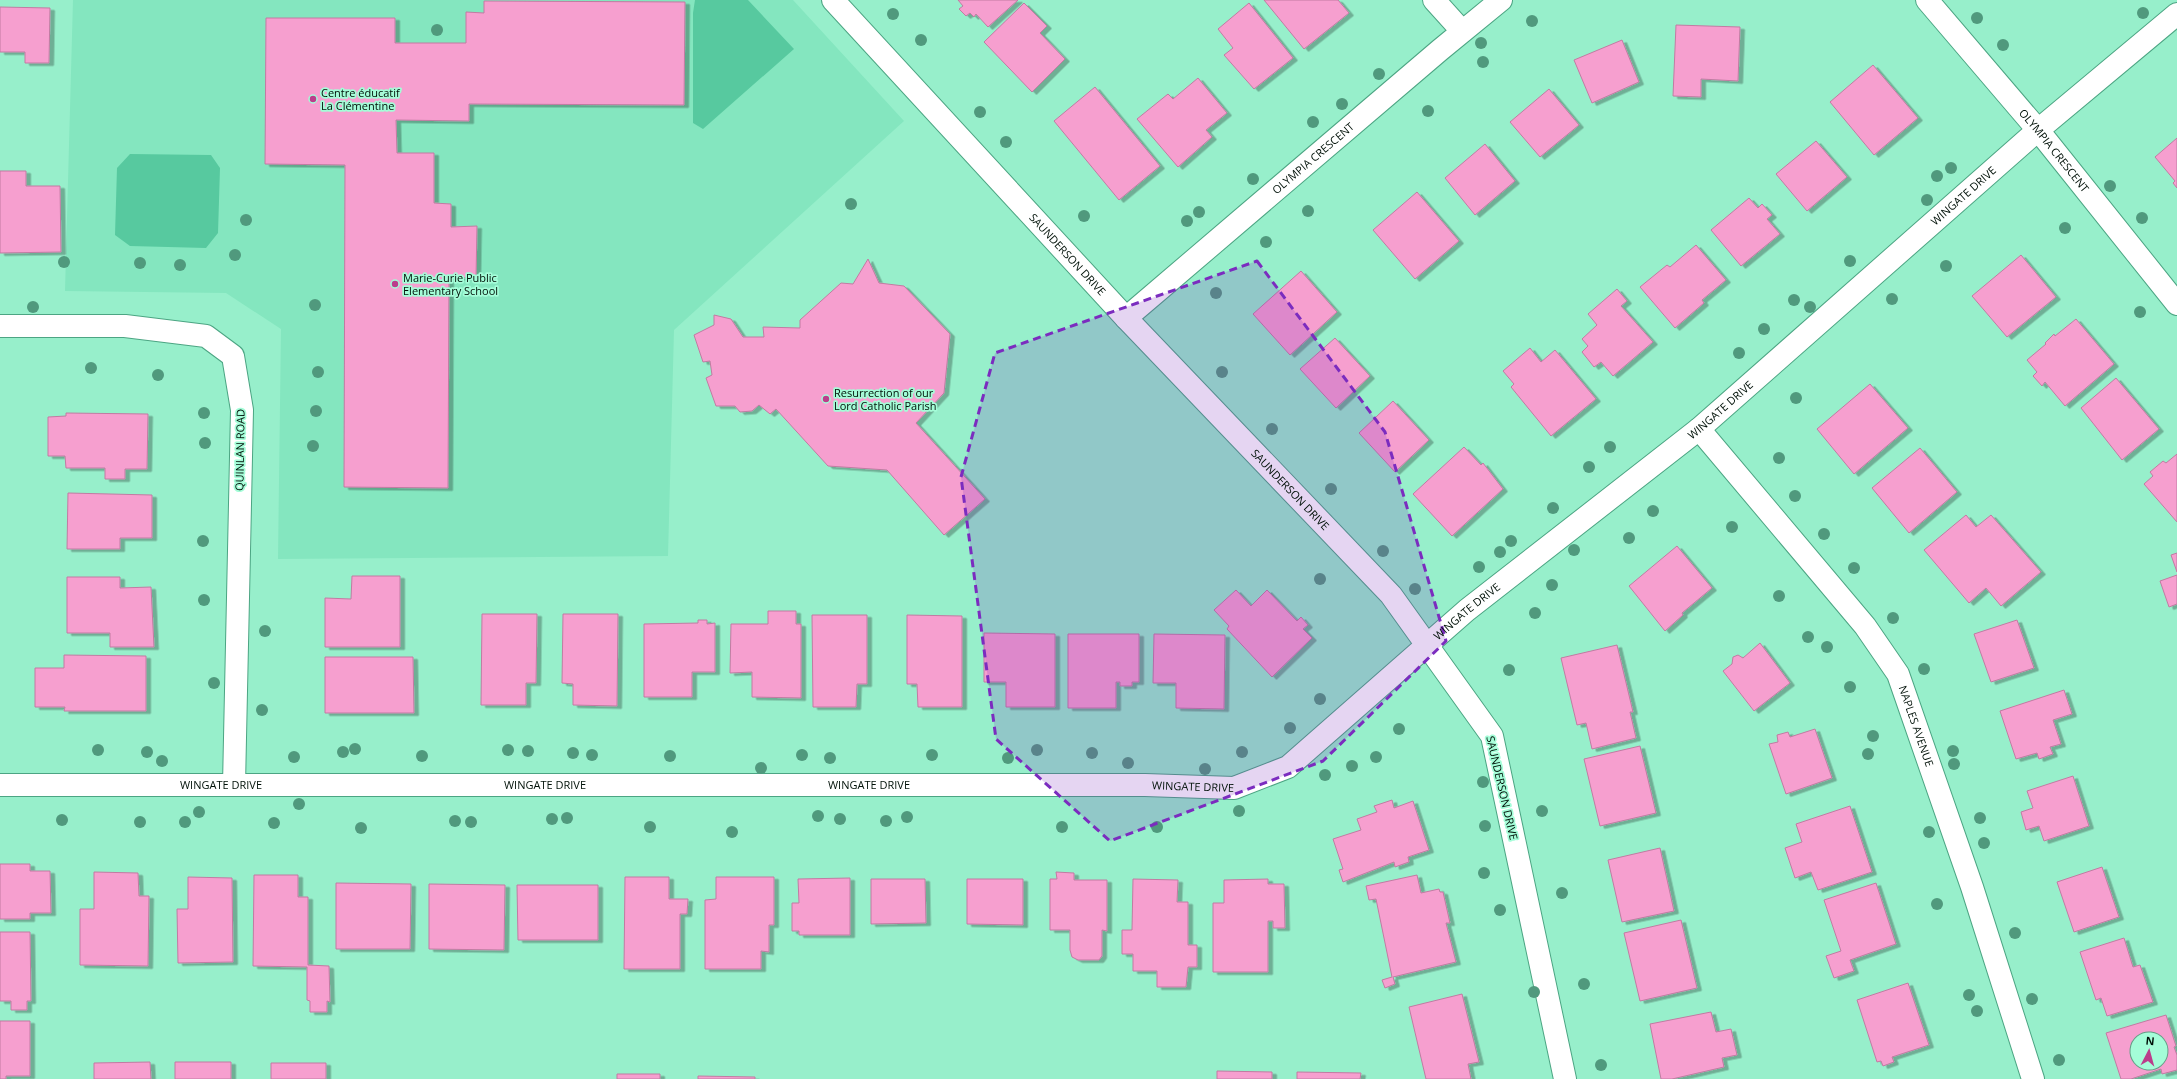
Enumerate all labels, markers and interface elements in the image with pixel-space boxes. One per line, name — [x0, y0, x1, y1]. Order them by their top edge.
place label: Centre éducatif La Clémentine — [321, 85, 401, 113]
marker: Centre éducatif La Clémentine — [308, 94, 318, 104]
street label: OLYMPIA CRESCENT — [2016, 105, 2093, 195]
street label: OLYMPIA CRESCENT — [1269, 119, 1357, 197]
street label: WINGATE DRIVE — [1927, 163, 1999, 228]
street label: SAUNDERSON DRIVE — [1026, 210, 1109, 298]
place label: Marie-Curie Public Elementary School — [403, 270, 498, 298]
marker: Marie-Curie Public Elementary School — [390, 279, 400, 289]
street label: WINGATE DRIVE — [1684, 377, 1756, 442]
place label: Resurrection of our Lord Catholic Parish — [834, 385, 936, 413]
marker: Resurrection of our Lord Catholic Parish — [821, 394, 831, 404]
street label: QUINLAN ROAD — [231, 409, 248, 491]
street label: SAUNDERSON DRIVE — [1248, 446, 1333, 533]
street label: WINGATE DRIVE — [1430, 579, 1503, 643]
street label: NAPLES AVENUE — [1896, 683, 1938, 768]
street label: SAUNDERSON DRIVE — [1483, 734, 1522, 841]
street label: WINGATE DRIVE — [180, 777, 262, 792]
street label: WINGATE DRIVE — [504, 777, 586, 792]
street label: WINGATE DRIVE — [828, 777, 910, 792]
street label: WINGATE DRIVE — [1152, 777, 1234, 795]
north arrow — [2129, 1031, 2169, 1071]
text: N — [2145, 1033, 2155, 1048]

